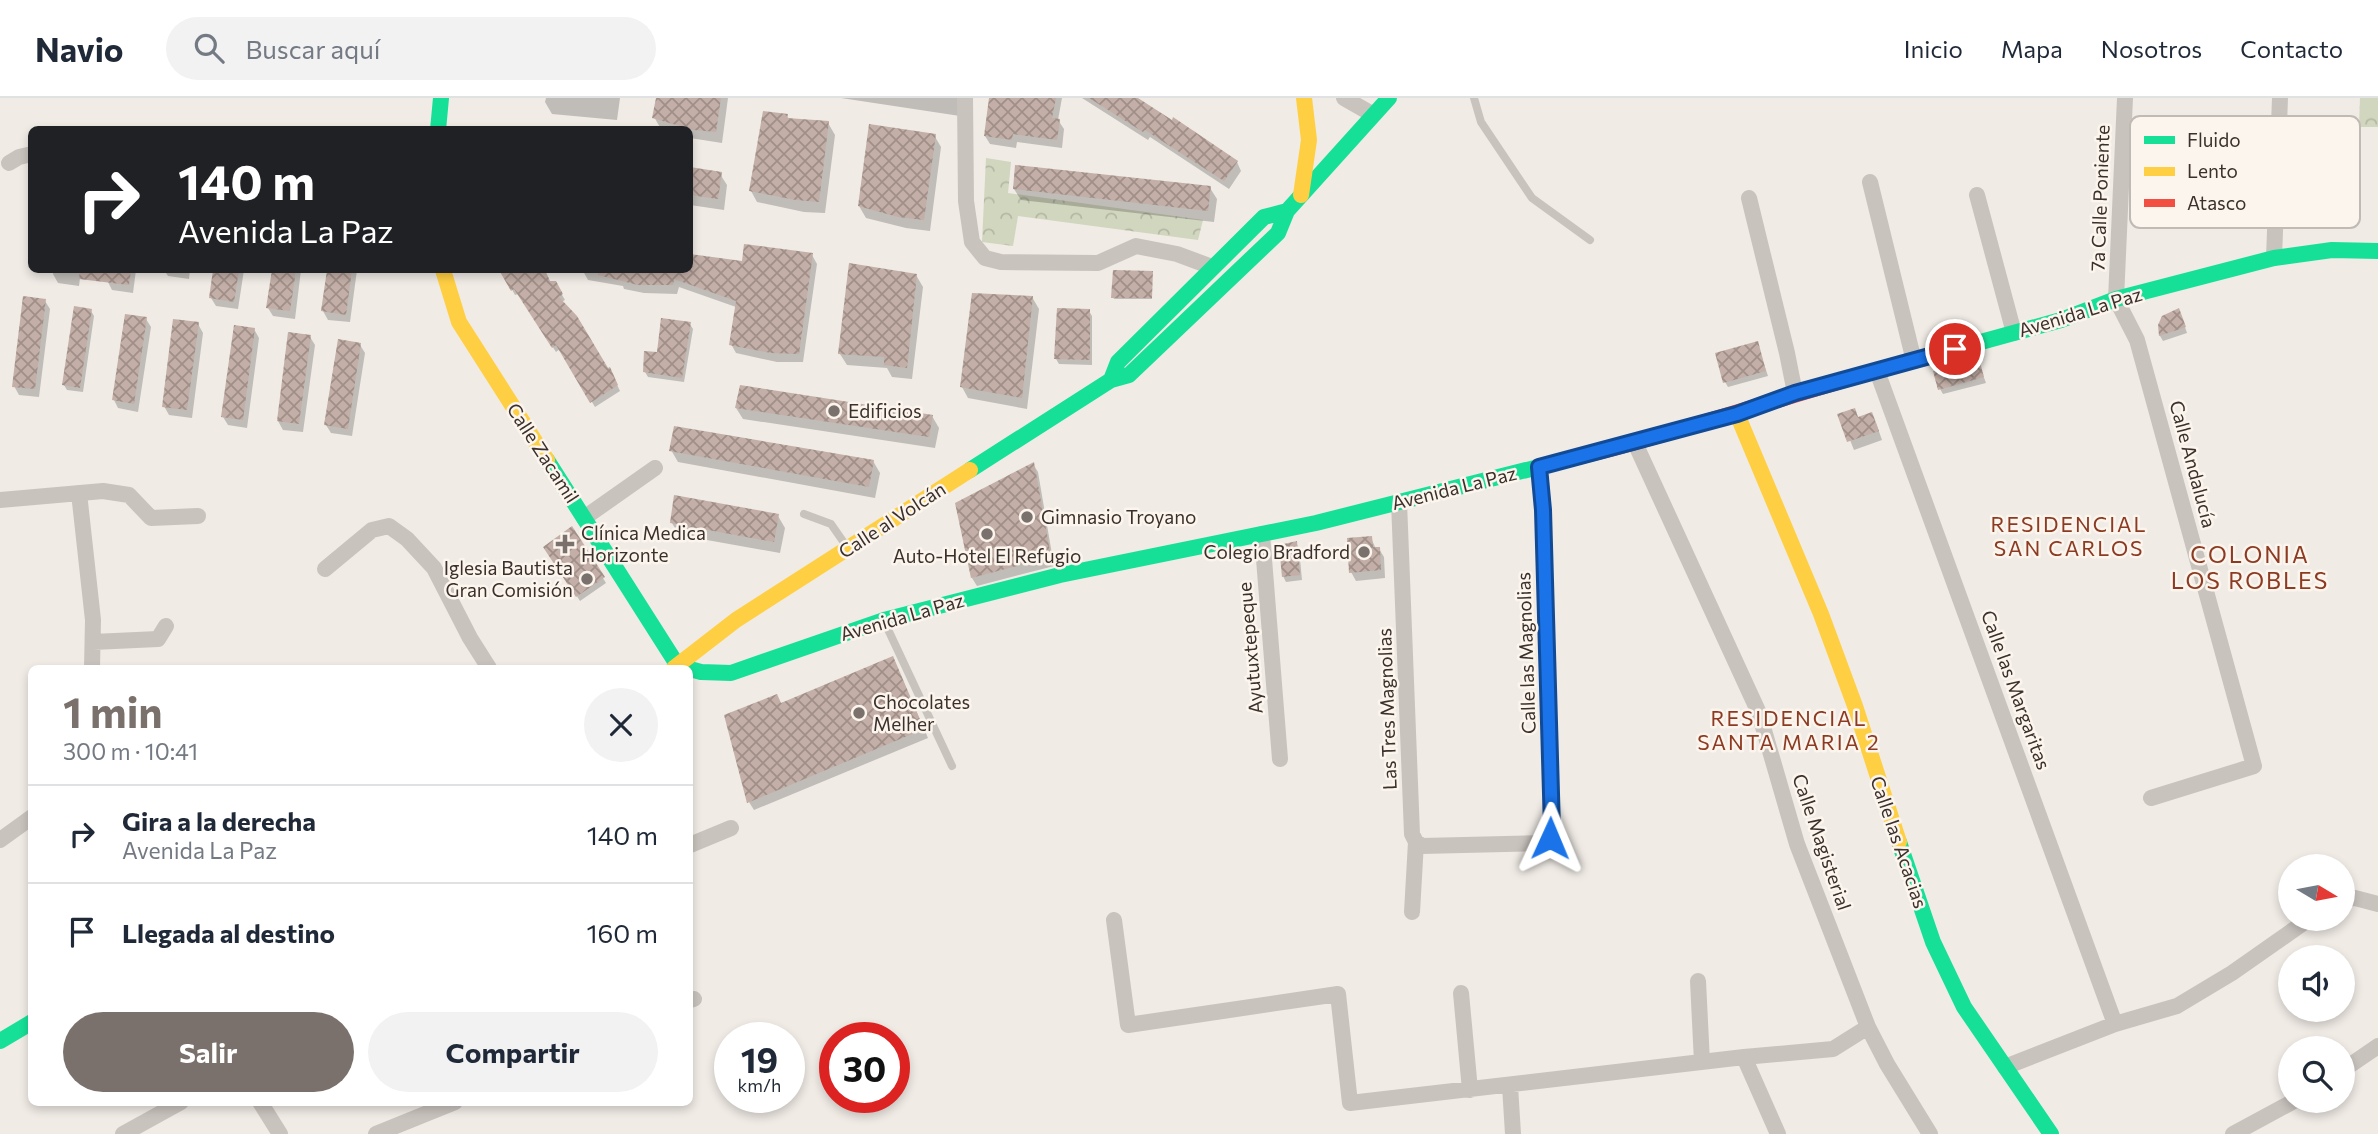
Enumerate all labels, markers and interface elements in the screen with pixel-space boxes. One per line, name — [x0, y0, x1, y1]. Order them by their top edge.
search box — [166, 17, 656, 80]
text: Navio — [35, 28, 124, 69]
icon: search — [190, 29, 228, 67]
text: Buscar aquí — [246, 33, 381, 64]
text: Inicio — [1904, 34, 1963, 63]
text: Mapa — [2001, 34, 2063, 63]
text: Nosotros — [2101, 34, 2202, 63]
text: Contacto — [2240, 34, 2343, 63]
legend — [2130, 116, 2360, 228]
street label: 7a Calle Poniente — [2085, 124, 2114, 272]
text: Fluido — [2187, 128, 2241, 151]
text: 140 m — [178, 150, 315, 210]
icon: right — [63, 154, 154, 245]
text: Lento — [2187, 159, 2238, 182]
text: Atasco — [2187, 191, 2246, 214]
text: Avenida La Paz — [178, 210, 393, 250]
street label: Avenida La Paz — [2015, 282, 2144, 341]
pin — [1925, 319, 1985, 379]
icon: arrive — [1936, 330, 1974, 368]
street label: Calle Zacamil — [503, 398, 584, 507]
street label: Calle Andalucía — [2165, 398, 2222, 530]
place label: Edificios — [848, 399, 922, 422]
marker: Edificios — [826, 403, 842, 419]
street label: Avenida La Paz — [1389, 461, 1519, 514]
street label: Calle al Volcán — [834, 477, 949, 563]
place label: Gimnasio Troyano — [1041, 505, 1196, 528]
marker: Gimnasio Troyano — [1019, 509, 1035, 525]
district label: RESIDENCIAL SAN CARLOS — [1990, 511, 2148, 560]
place label: Clínica Medica Horizonte — [581, 521, 706, 566]
marker: Auto-Hotel El Refugio — [979, 526, 995, 542]
marker: Clínica Medica Horizonte — [555, 534, 575, 554]
place label: Colegio Bradford — [1203, 540, 1350, 563]
district label: COLONIA LOS ROBLES — [2171, 540, 2329, 594]
place label: Auto-Hotel El Refugio — [893, 544, 1081, 567]
marker: Colegio Bradford — [1356, 544, 1372, 560]
place label: Iglesia Bautista Gran Comisión — [444, 556, 573, 601]
marker: Iglesia Bautista Gran Comisión — [579, 571, 595, 587]
street label: Calle las Magnolias — [1511, 572, 1540, 734]
street label: Ayutuxtepeque — [1232, 581, 1267, 715]
street label: Avenida La Paz — [837, 588, 967, 645]
street label: Calle las Margaritas — [1977, 607, 2056, 773]
street label: Las Tres Magnolias — [1372, 628, 1401, 790]
text: 1 min — [63, 685, 163, 737]
button: close — [584, 688, 658, 762]
place label: Chocolates Melher — [873, 690, 970, 735]
marker: Chocolates Melher — [851, 705, 867, 721]
district label: RESIDENCIAL SANTA MARIA 2 — [1697, 705, 1881, 754]
text: 300 m · 10:41 — [63, 737, 198, 765]
street label: Calle Magisterial — [1788, 771, 1857, 913]
street label: Calle las Acacias — [1866, 773, 1933, 911]
position arrow — [1513, 801, 1587, 875]
text: Gira a la derecha — [122, 805, 316, 836]
icon: right — [63, 815, 101, 853]
text: 140 m — [587, 819, 658, 850]
text: Avenida La Paz — [122, 836, 277, 864]
north arrow — [2278, 854, 2356, 931]
map controls — [2278, 854, 2355, 1113]
icon: arrive — [63, 913, 101, 951]
text: Llegada al destino — [122, 917, 335, 948]
text: 160 m — [586, 917, 658, 948]
button: sound — [2278, 945, 2355, 1022]
button: Salir — [63, 1012, 354, 1092]
button: Compartir — [368, 1012, 658, 1092]
speed limit sign: 30 — [819, 1022, 910, 1113]
button: search — [2278, 1036, 2355, 1113]
text: 19 — [741, 1037, 778, 1080]
text: km/h — [738, 1074, 781, 1096]

